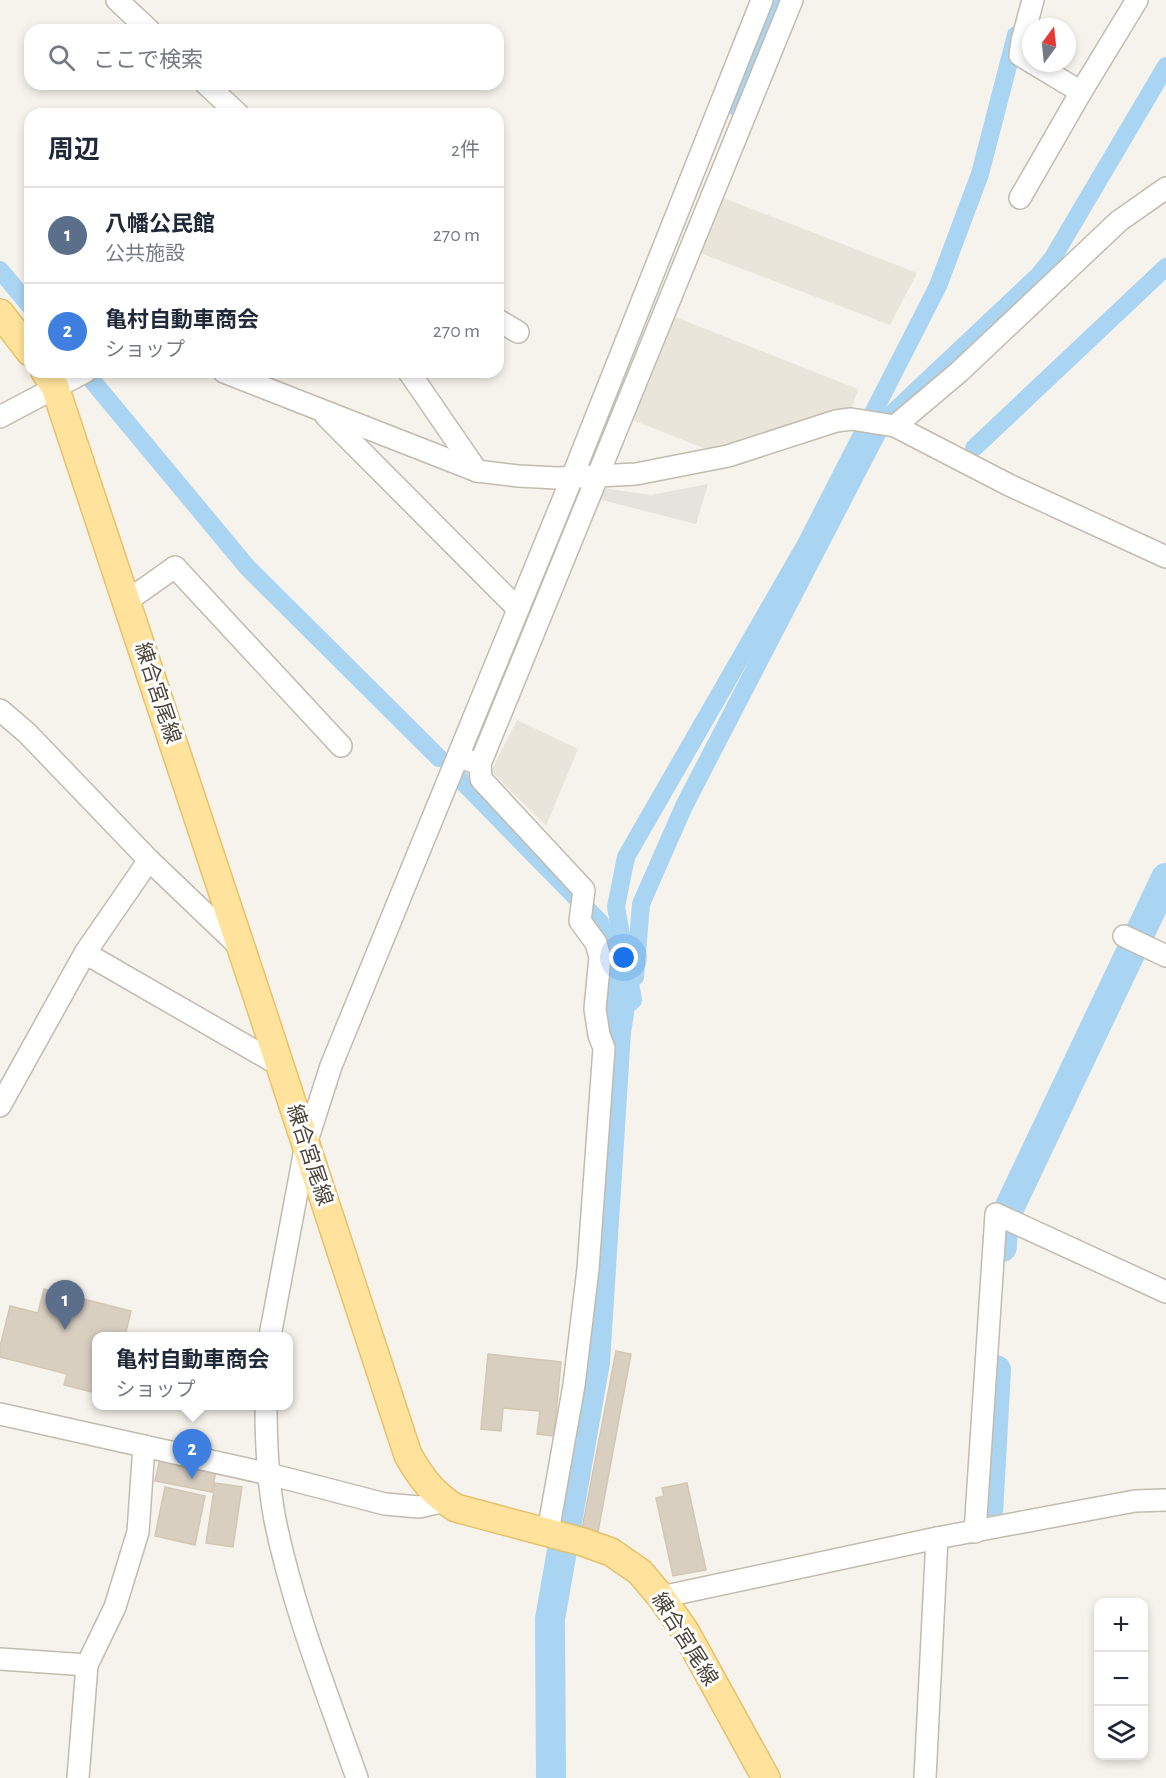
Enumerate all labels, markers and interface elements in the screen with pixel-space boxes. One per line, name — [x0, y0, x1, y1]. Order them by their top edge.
north arrow — [1022, 18, 1076, 72]
search box — [24, 24, 504, 90]
icon: search — [45, 41, 78, 74]
text: ここで検索 — [93, 49, 203, 71]
text: 周辺 — [48, 137, 100, 163]
text: 2件 — [451, 140, 480, 160]
text: 八幡公民館 — [105, 213, 215, 235]
text: 1 — [64, 225, 71, 245]
text: 270 m — [433, 225, 480, 245]
text: 公共施設 — [105, 244, 185, 264]
text: 亀村自動車商会 — [105, 309, 259, 331]
text: 2 — [63, 321, 72, 341]
text: 270 m — [433, 321, 480, 341]
text: ショップ — [105, 340, 185, 360]
street label: 練合宮尾線 — [131, 640, 185, 746]
your location — [609, 943, 638, 972]
street label: 練合宮尾線 — [283, 1102, 337, 1208]
pin: 1 — [46, 1280, 84, 1330]
popup — [92, 1332, 293, 1410]
text: 亀村自動車商会 — [115, 1349, 270, 1371]
text: ショップ — [115, 1380, 195, 1400]
pin: 2 — [172, 1430, 212, 1479]
street label: 練合宮尾線 — [648, 1589, 722, 1689]
map controls — [1094, 1598, 1148, 1760]
button: + — [1094, 1598, 1148, 1652]
button: − — [1094, 1652, 1148, 1706]
button: layers — [1094, 1706, 1148, 1760]

